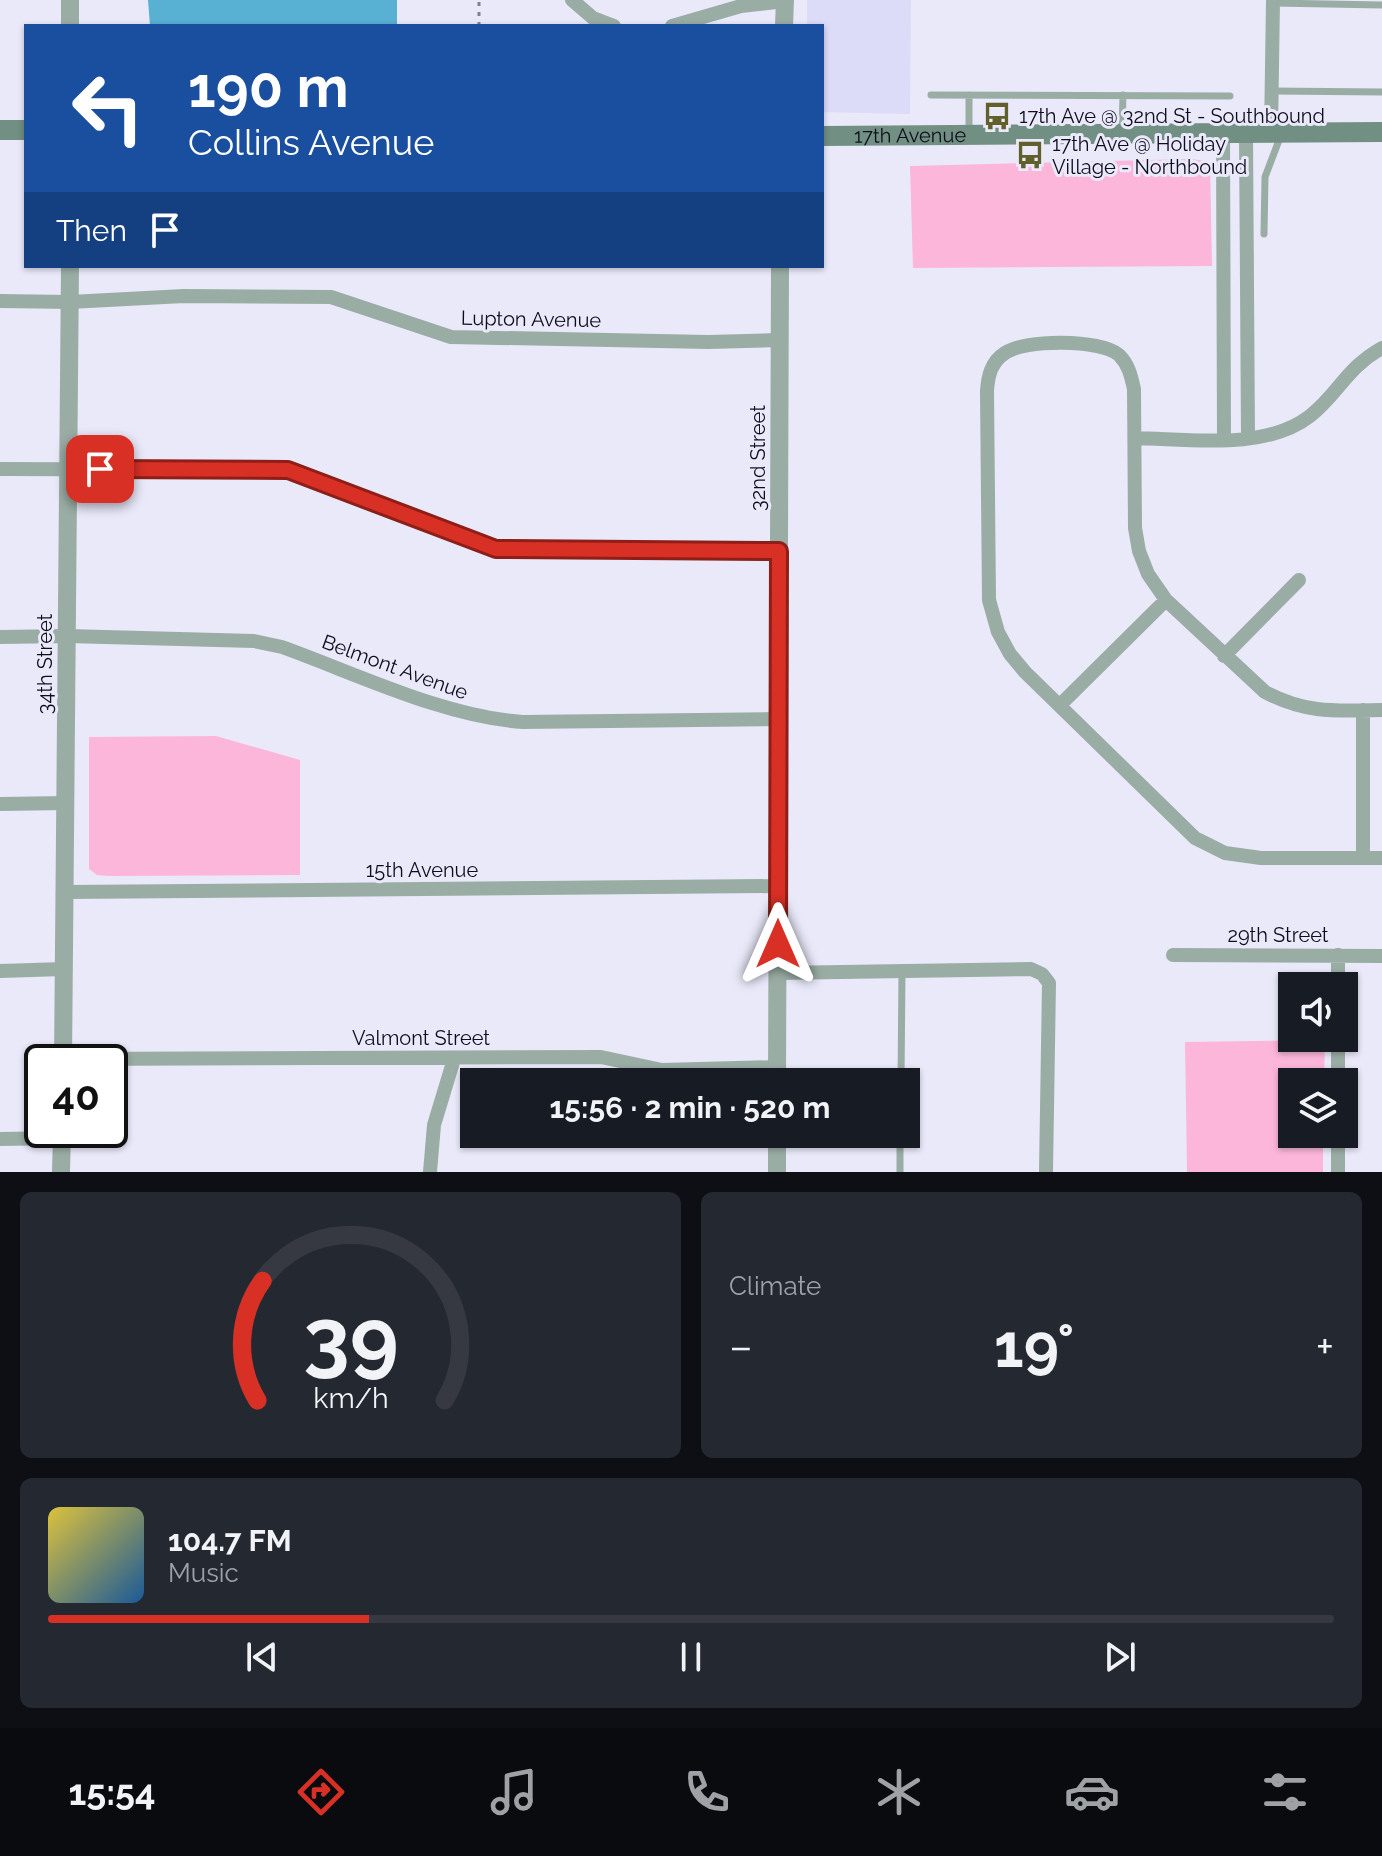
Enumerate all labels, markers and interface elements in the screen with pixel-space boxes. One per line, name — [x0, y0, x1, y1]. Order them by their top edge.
text: 190 m — [188, 54, 349, 120]
icon: left — [56, 56, 160, 160]
bus stop icon: 17th Ave @ 32nd St - Southbound — [982, 101, 1012, 131]
place label: 17th Ave @ 32nd St - Southbound — [1019, 104, 1325, 128]
text: Collins Avenue — [188, 121, 434, 163]
street label: 17th Avenue — [854, 123, 966, 148]
place label: 17th Ave @ Holiday Village - Northbound — [1052, 132, 1247, 179]
bus stop icon: 17th Ave @ Holiday Village - Northbound — [1015, 140, 1045, 170]
icon: arrive — [143, 208, 187, 252]
text: Then — [56, 213, 127, 248]
street label: Lupton Avenue — [461, 306, 602, 332]
street label: 32nd Street — [746, 405, 770, 511]
pin — [66, 435, 134, 503]
icon: arrive — [78, 447, 122, 491]
street label: 34th Street — [33, 613, 57, 714]
street label: Belmont Avenue — [319, 629, 472, 705]
street label: 15th Avenue — [366, 858, 478, 882]
position arrow — [736, 902, 820, 986]
street label: 29th Street — [1227, 923, 1329, 947]
map controls — [1278, 972, 1358, 1148]
button: sound — [1278, 972, 1358, 1052]
street label: Valmont Street — [352, 1026, 490, 1050]
speed limit sign: 40 — [24, 1044, 128, 1148]
button: layers — [1278, 1068, 1358, 1148]
text: 15:56 · 2 min · 520 m — [550, 1090, 830, 1125]
text: Climate — [729, 1271, 821, 1301]
text: 39 — [303, 1289, 398, 1386]
text: 19° — [994, 1311, 1074, 1381]
text: − — [729, 1321, 753, 1372]
text: + — [1316, 1321, 1334, 1372]
text: km/h — [313, 1381, 388, 1415]
text: 104.7 FM — [168, 1523, 292, 1558]
text: Music — [168, 1558, 239, 1588]
icon: previous — [240, 1635, 284, 1679]
icon: pause — [669, 1635, 713, 1679]
icon: next — [1098, 1635, 1142, 1679]
icon: directions — [293, 1764, 349, 1820]
icon: music — [486, 1764, 542, 1820]
icon: phone — [679, 1764, 735, 1820]
icon: climate — [871, 1764, 927, 1820]
icon: car — [1064, 1764, 1120, 1820]
icon: filters — [1257, 1764, 1313, 1820]
text: 15:54 — [68, 1771, 156, 1813]

